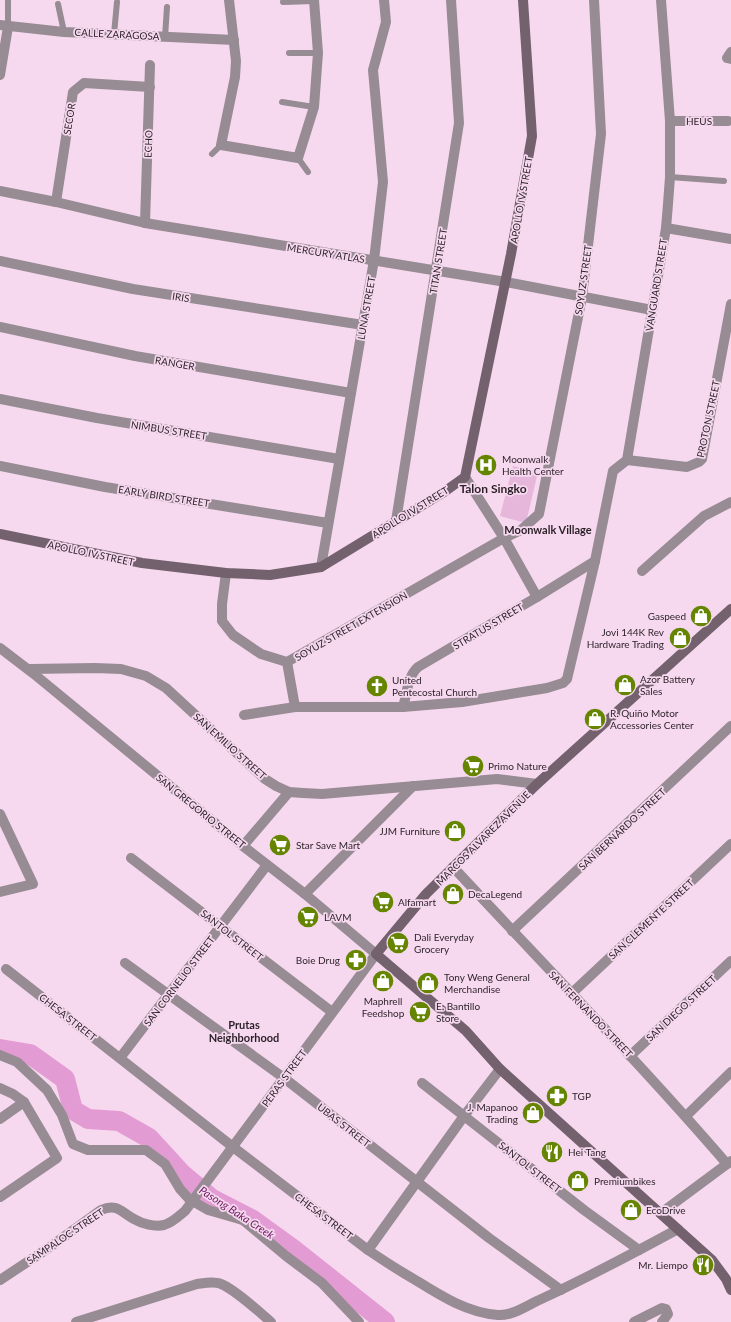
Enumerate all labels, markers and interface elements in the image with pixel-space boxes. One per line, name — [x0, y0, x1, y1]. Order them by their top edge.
street label: CALLE ZARAGOSA — [74, 26, 160, 42]
street label: SECOR — [61, 102, 78, 136]
street label: HEUS — [686, 115, 712, 127]
street label: ECHO — [142, 130, 154, 158]
street label: APOLLO IV STREET — [507, 155, 535, 244]
street label: TITAN STREET — [427, 227, 449, 295]
street label: VANGUARD STREET — [643, 238, 669, 332]
street label: MERCURY ATLAS — [286, 241, 366, 265]
street label: SOYUZ STREET — [572, 244, 594, 316]
street label: LUNA STREET — [355, 275, 377, 341]
street label: IRIS — [172, 290, 190, 304]
street label: RANGER — [154, 354, 196, 373]
street label: PROTON STREET — [694, 379, 722, 459]
street label: NIMBUS STREET — [130, 418, 208, 442]
hospital icon: Moonwalk Health Center — [473, 452, 499, 478]
place label: Moonwalk Health Center — [502, 453, 564, 477]
district label: Talon Singko — [459, 481, 527, 496]
street label: EARLY BIRD STREET — [118, 483, 211, 509]
street label: APOLLO IV STREET — [369, 484, 451, 540]
district label: Moonwalk Village — [504, 523, 592, 536]
street label: APOLLO IV STREET — [47, 538, 135, 568]
street label: SOYUZ STREET EXTENSION — [293, 589, 409, 663]
street label: STRATUS STREET — [451, 600, 525, 652]
shop icon: Gaspeed — [688, 603, 714, 629]
place label: Gaspeed — [648, 610, 686, 622]
shop icon: Jovi 144K Rev Hardware Trading — [667, 625, 693, 651]
place label: Jovi 144K Rev Hardware Trading — [587, 626, 665, 650]
shop icon: Azor Battery Sales — [612, 672, 638, 698]
church icon: United Pentecostal Church — [364, 673, 390, 699]
place label: Azor Battery Sales — [640, 673, 696, 697]
place label: United Pentecostal Church — [392, 674, 477, 698]
shop icon: R. Quiño Motor Accessories Center — [582, 706, 608, 732]
place label: R. Quiño Motor Accessories Center — [610, 707, 694, 731]
street label: SAN EMILIO STREET — [191, 710, 269, 782]
supermarket icon: Primo Nature — [460, 753, 486, 779]
place label: Primo Nature — [488, 760, 547, 772]
street label: SAN GREGORIO STREET — [154, 771, 248, 851]
street label: SAN BERNARDO STREET — [576, 785, 668, 872]
street label: MARCOS ALVAREZ AVENUE — [433, 788, 533, 888]
shop icon: JJM Furniture — [442, 818, 468, 844]
place label: JJM Furniture — [380, 825, 440, 837]
supermarket icon: Star Save Mart — [267, 832, 293, 858]
place label: Star Save Mart — [296, 839, 361, 851]
street label: SAN CLEMENTE STREET — [606, 876, 696, 962]
shop icon: DecaLegend — [440, 881, 466, 907]
place label: DecaLegend — [468, 888, 522, 900]
supermarket icon: Alfamart — [370, 889, 396, 915]
place label: Alfamart — [398, 896, 436, 908]
supermarket icon: LAVM — [295, 904, 321, 930]
street label: SANTOL STREET — [198, 907, 266, 963]
place label: LAVM — [324, 911, 351, 923]
supermarket icon: Dali Everyday Grocery — [385, 930, 411, 956]
place label: Dali Everyday Grocery — [414, 931, 475, 955]
street label: SAN CORNELIO STREET — [141, 933, 217, 1029]
pharmacy icon: Boie Drug — [343, 947, 369, 973]
place label: Boie Drug — [296, 954, 340, 966]
shop icon: Maphrell Feedshop — [370, 968, 396, 994]
street label: SAN FERNANDO STREET — [547, 968, 635, 1060]
shop icon: Tony Weng General Merchandise — [415, 970, 441, 996]
place label: Tony Weng General Merchandise — [444, 971, 530, 995]
street label: SAN DIEGO STREET — [644, 972, 719, 1043]
street label: CHESA STREET — [37, 991, 99, 1043]
place label: Maphrell Feedshop — [362, 995, 405, 1019]
supermarket icon: E. Bantillo Store — [407, 999, 433, 1025]
place label: E. Bantillo Store — [436, 1000, 480, 1024]
district label: Prutas Neighborhood — [209, 1018, 279, 1044]
street label: PERAS STREET — [259, 1047, 309, 1109]
pharmacy icon: TGP — [544, 1083, 570, 1109]
place label: TGP — [572, 1090, 591, 1102]
shop icon: J. Mapanoo Trading — [520, 1100, 546, 1126]
street label: UBAS STREET — [315, 1101, 373, 1149]
place label: J. Mapanoo Trading — [467, 1101, 518, 1125]
street label: SANTOL STREET — [496, 1139, 564, 1195]
restaurant icon: Hei Tang — [539, 1139, 565, 1165]
place label: Hei Tang — [568, 1146, 606, 1158]
shop icon: Premiumbikes — [565, 1168, 591, 1194]
place label: Premiumbikes — [594, 1175, 655, 1187]
water label: Pasong Baka Creek — [197, 1183, 278, 1241]
street label: CHESA STREET — [293, 1190, 355, 1242]
shop icon: EcoDrive — [618, 1197, 644, 1223]
place label: EcoDrive — [646, 1204, 686, 1216]
street label: SAMPALOC STREET — [24, 1206, 106, 1266]
restaurant icon: Mr. Liempo — [690, 1252, 716, 1278]
place label: Mr. Liempo — [638, 1259, 688, 1271]

